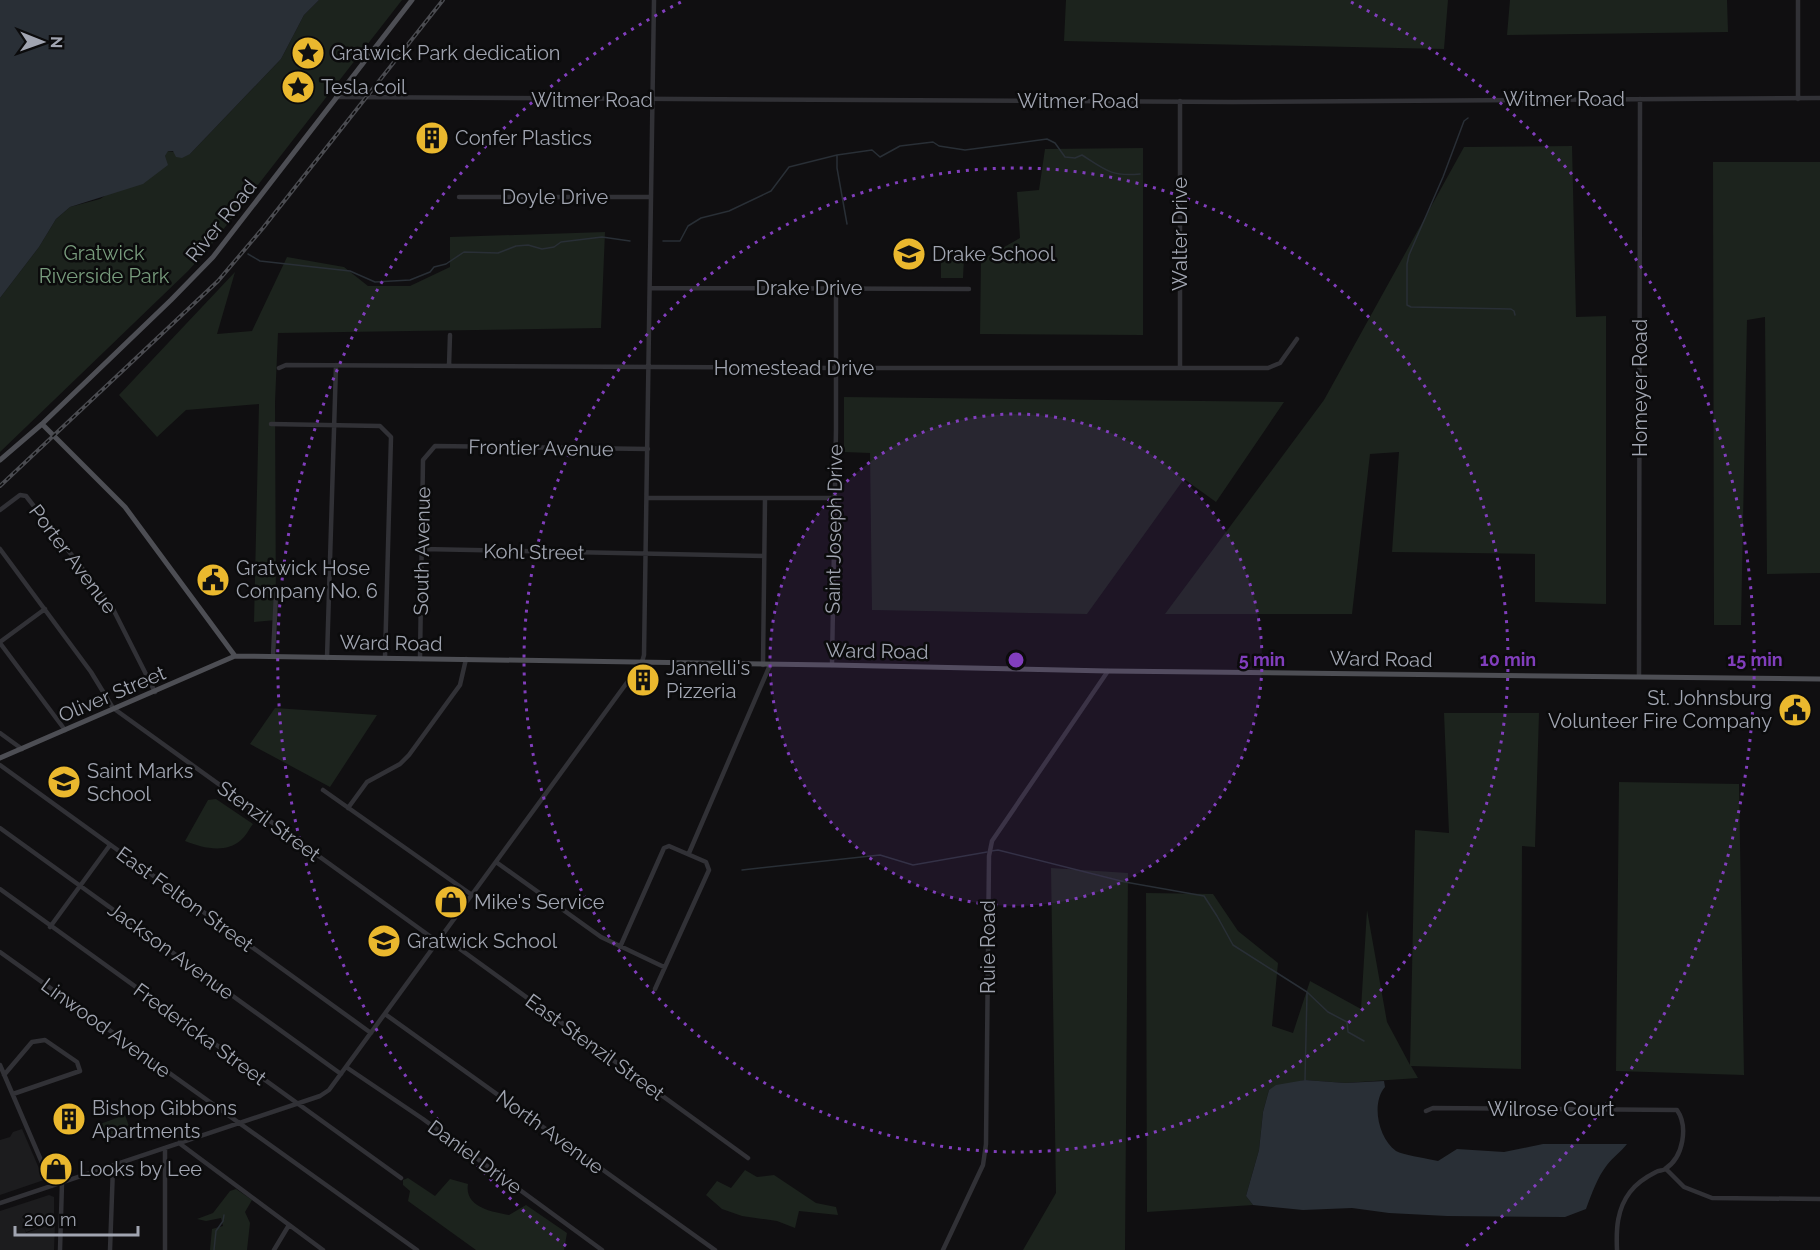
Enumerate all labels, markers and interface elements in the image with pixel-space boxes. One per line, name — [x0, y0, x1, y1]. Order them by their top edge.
north arrow — [12, 12, 72, 72]
place icon: Gratwick Park dedication — [290, 35, 326, 71]
text: N — [47, 36, 66, 49]
place label: Gratwick Park dedication — [331, 41, 560, 65]
place icon: Tesla coil — [280, 69, 316, 105]
place label: Tesla coil — [321, 75, 407, 99]
street label: Witmer Road — [1503, 87, 1625, 111]
street label: Witmer Road — [531, 88, 653, 112]
street label: Witmer Road — [1017, 89, 1139, 113]
building icon: Confer Plastics — [414, 120, 450, 156]
place label: Confer Plastics — [455, 126, 592, 150]
street label: River Road — [181, 175, 261, 267]
street label: Walter Drive — [1168, 177, 1192, 291]
street label: Doyle Drive — [502, 185, 609, 209]
school or university icon: Drake School — [891, 236, 927, 272]
park label: Gratwick Riverside Park — [39, 241, 170, 288]
place label: Drake School — [932, 242, 1056, 266]
street label: Drake Drive — [756, 276, 863, 300]
street label: Homeyer Road — [1628, 319, 1652, 457]
street label: Homestead Drive — [714, 356, 875, 380]
street label: Frontier Avenue — [468, 435, 614, 461]
street label: Saint Joseph Drive — [821, 444, 847, 614]
street label: South Avenue — [409, 486, 435, 616]
street label: Porter Avenue — [24, 500, 122, 619]
street label: Kohl Street — [483, 539, 585, 565]
place label: Gratwick Hose Company No. 6 — [236, 556, 378, 603]
public building icon: Gratwick Hose Company No. 6 — [195, 562, 231, 598]
street label: Ward Road — [339, 630, 443, 656]
street label: Ward Road — [825, 638, 929, 664]
street label: Ward Road — [1329, 646, 1433, 672]
text: 5 min — [1239, 649, 1285, 670]
text: 10 min — [1480, 649, 1536, 670]
text: 15 min — [1727, 649, 1783, 670]
centre of rings — [1006, 650, 1026, 670]
place label: Jannelli's Pizzeria — [666, 656, 750, 703]
street label: Oliver Street — [55, 661, 169, 727]
building icon: Jannelli's Pizzeria — [625, 662, 661, 698]
place label: St. Johnsburg Volunteer Fire Company — [1548, 686, 1772, 733]
public building icon: St. Johnsburg Volunteer Fire Company — [1777, 692, 1813, 728]
place label: Saint Marks School — [87, 759, 193, 806]
school or university icon: Saint Marks School — [46, 764, 82, 800]
street label: Stenzil Street — [213, 776, 325, 867]
street label: East Felton Street — [112, 841, 258, 957]
shop icon: Mike's Service — [433, 884, 469, 920]
place label: Mike's Service — [474, 890, 605, 914]
street label: Jackson Avenue — [103, 897, 239, 1005]
street label: Ruie Road — [976, 900, 1000, 994]
school or university icon: Gratwick School — [366, 923, 402, 959]
place label: Gratwick School — [407, 929, 558, 953]
street label: Linwood Avenue — [37, 973, 176, 1083]
street label: Fredericka Street — [129, 978, 271, 1090]
street label: East Stenzil Street — [521, 989, 669, 1106]
street label: North Avenue — [491, 1085, 609, 1179]
place label: Bishop Gibbons Apartments — [92, 1096, 237, 1143]
street label: Wilrose Court — [1487, 1097, 1615, 1121]
building icon: Bishop Gibbons Apartments — [51, 1101, 87, 1137]
street label: Daniel Drive — [423, 1115, 527, 1199]
shop icon: Looks by Lee — [38, 1151, 74, 1187]
place label: Looks by Lee — [79, 1157, 202, 1181]
scale bar — [15, 1199, 138, 1237]
text: 200 m — [24, 1209, 77, 1230]

